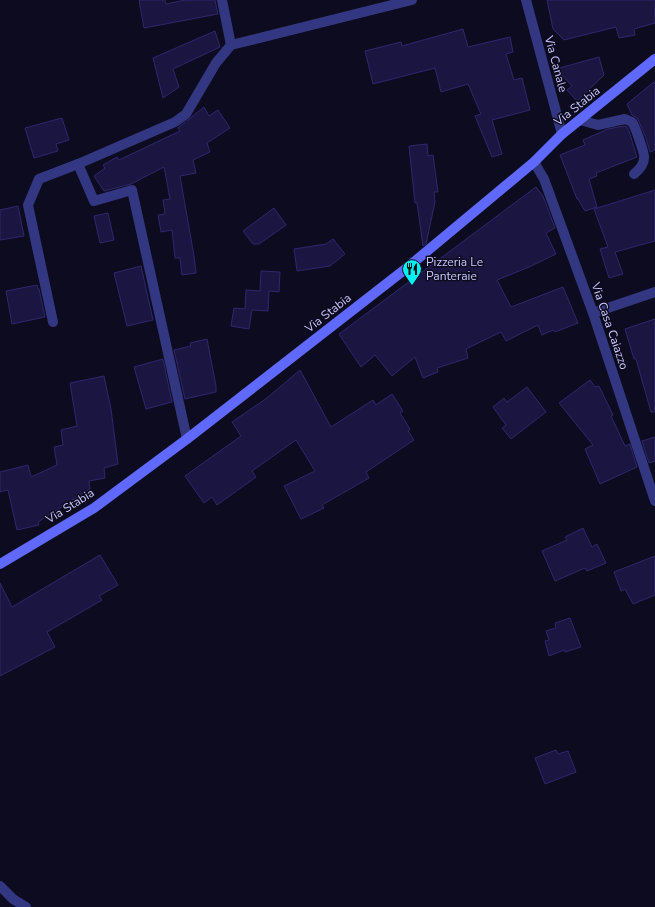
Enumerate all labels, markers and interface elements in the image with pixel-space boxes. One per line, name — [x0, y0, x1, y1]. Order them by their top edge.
street label: Via Canale — [541, 33, 571, 94]
street label: Via Stabia — [550, 83, 603, 130]
place label: Pizzeria Le Panteraie — [426, 254, 483, 284]
restaurant icon: Pizzeria Le Panteraie — [401, 258, 423, 286]
street label: Via Casa Caiazzo — [587, 279, 632, 372]
street label: Via Stabia — [301, 290, 354, 337]
street label: Via Stabia — [42, 485, 97, 528]

